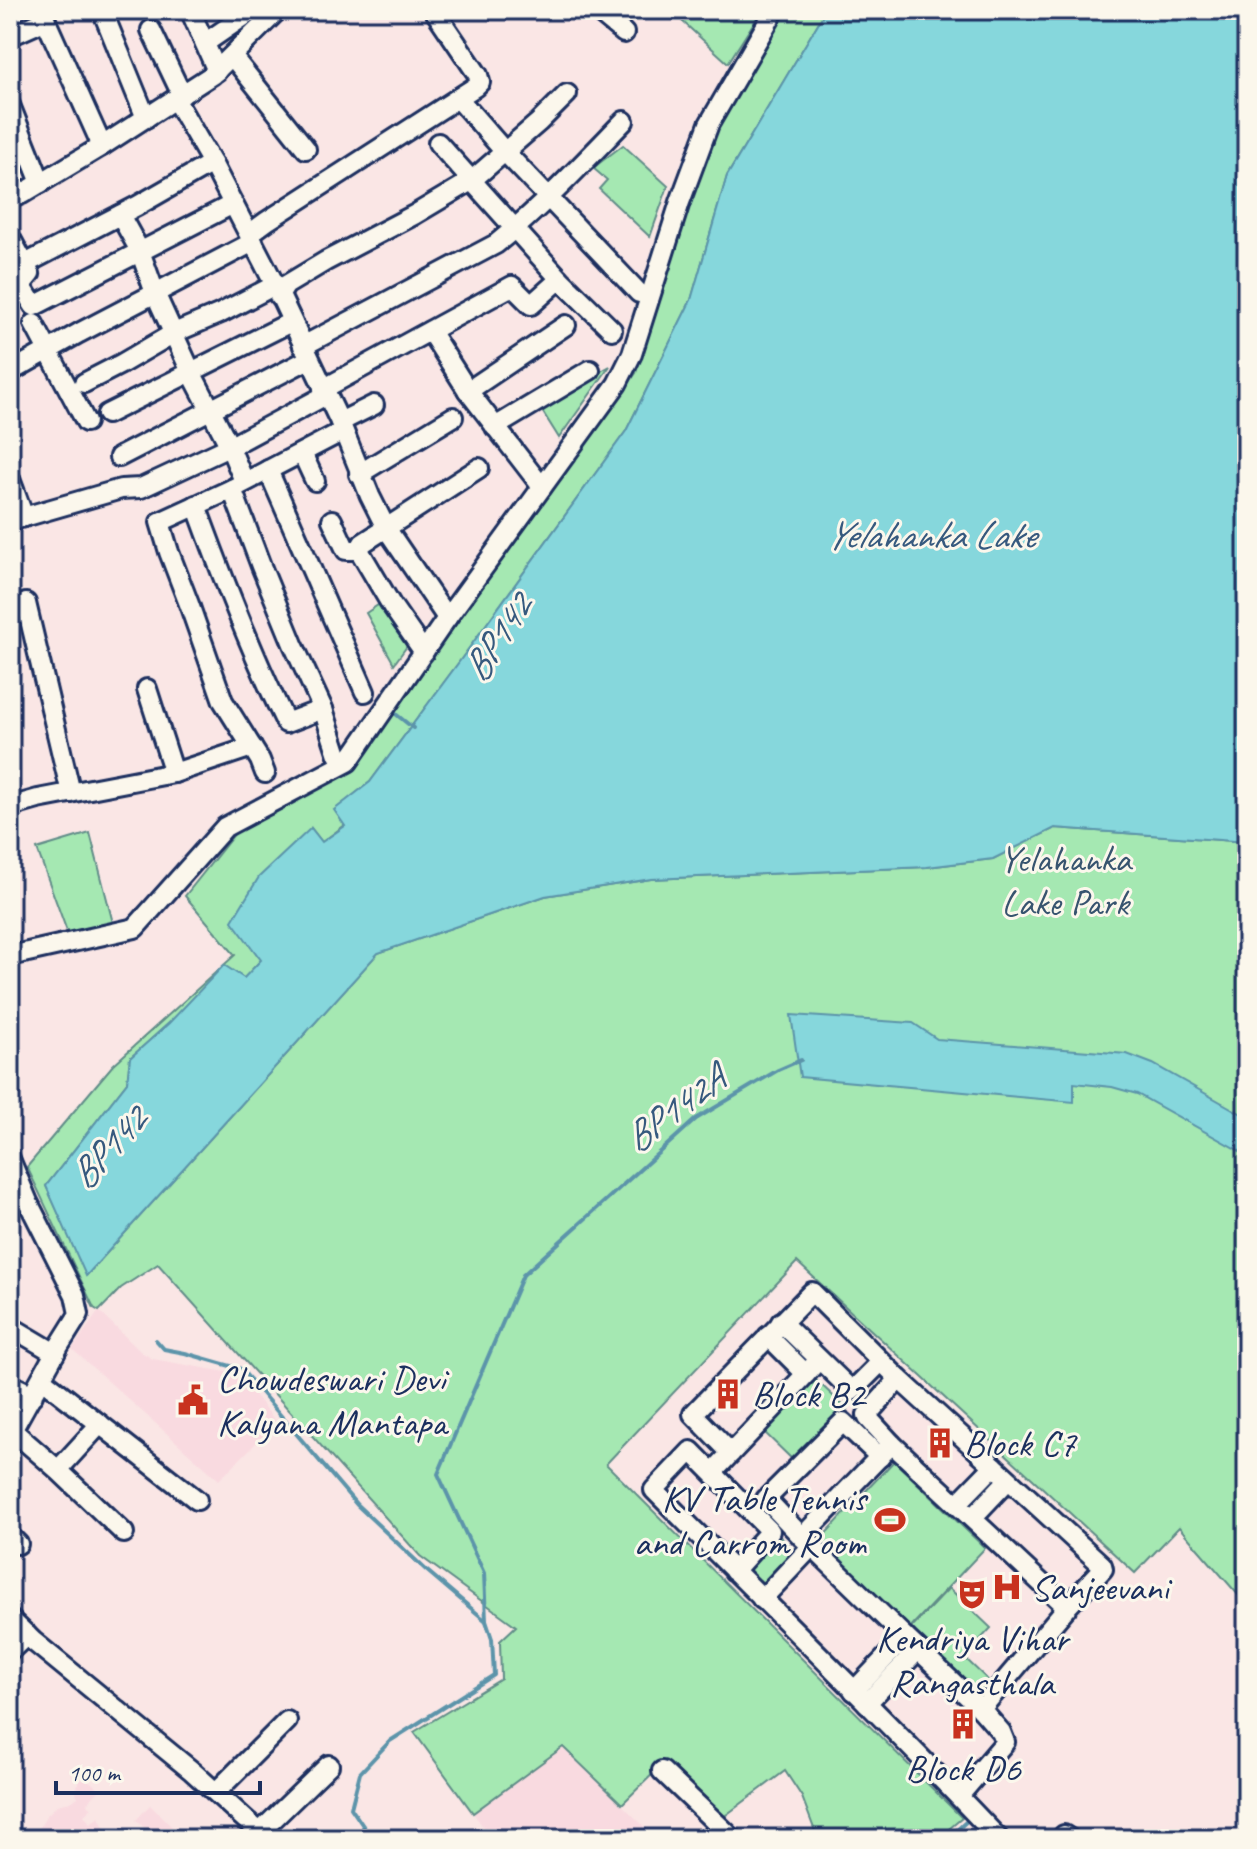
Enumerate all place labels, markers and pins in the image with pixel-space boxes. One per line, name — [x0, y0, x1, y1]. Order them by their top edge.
place label: Chowdeswari Devi Kalyana Mantapa — [217, 1355, 450, 1446]
place label: Block B2 — [752, 1371, 868, 1418]
building icon: Block B2 — [711, 1377, 745, 1411]
public building icon: Chowdeswari Devi Kalyana Mantapa — [176, 1383, 210, 1417]
place label: Block C7 — [964, 1420, 1078, 1467]
building icon: Block C7 — [923, 1426, 957, 1460]
place label: KV Table Tennis and Carrom Room — [634, 1475, 869, 1566]
sports icon: KV Table Tennis and Carrom Room — [873, 1503, 907, 1537]
place label: Sanjeevani — [1031, 1564, 1173, 1611]
hospital icon: Sanjeevani — [990, 1570, 1024, 1604]
theatre icon: Kendriya Vihar Rangasthala — [955, 1577, 989, 1611]
place label: Kendriya Vihar Rangasthala — [876, 1615, 1071, 1706]
building icon: Block D6 — [946, 1707, 980, 1741]
place label: Block D6 — [905, 1745, 1023, 1792]

